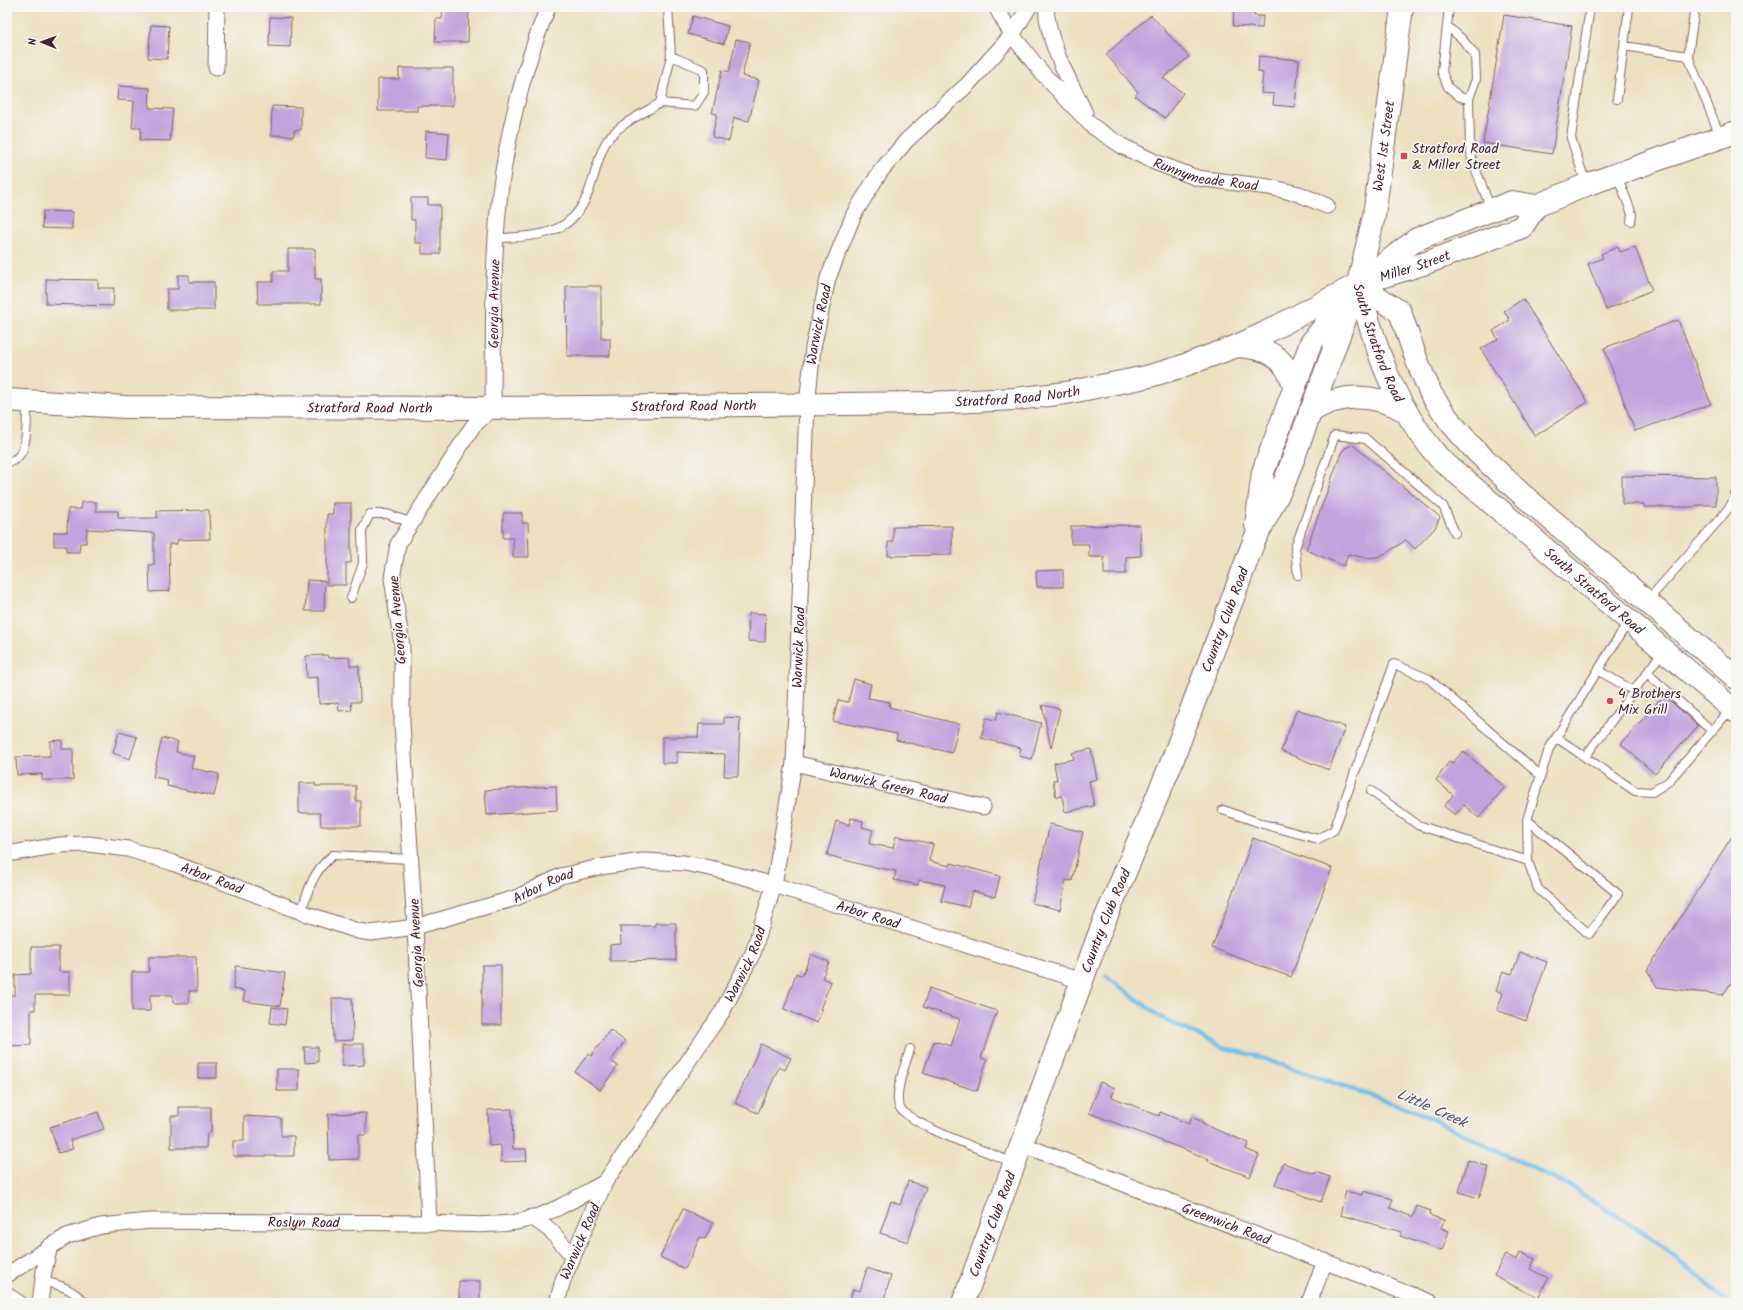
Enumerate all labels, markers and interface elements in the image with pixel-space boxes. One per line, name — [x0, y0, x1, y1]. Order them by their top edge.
north arrow — [22, 22, 62, 62]
text: N — [24, 38, 42, 45]
street label: West 1st Street — [1367, 99, 1401, 193]
place label: Stratford Road & Miller Street — [1412, 138, 1501, 176]
marker: Stratford Road & Miller Street — [1399, 151, 1409, 161]
street label: Runnymeade Road — [1150, 152, 1260, 198]
street label: Miller Street — [1377, 245, 1454, 289]
street label: Georgia Avenue — [483, 258, 507, 348]
street label: Warwick Road — [801, 281, 839, 366]
street label: South Stratford Road — [1346, 281, 1409, 408]
street label: Stratford Road North — [955, 380, 1082, 414]
street label: Stratford Road North — [631, 395, 757, 418]
street label: Stratford Road North — [307, 397, 433, 420]
street label: South Stratford Road — [1539, 542, 1649, 641]
street label: Country Club Road — [1196, 563, 1256, 676]
street label: Georgia Avenue — [383, 574, 413, 665]
street label: Warwick Road — [787, 605, 812, 688]
place label: 4 Brothers Mix Grill — [1618, 683, 1681, 721]
marker: 4 Brothers Mix Grill — [1605, 696, 1615, 706]
street label: Warwick Green Road — [827, 762, 950, 811]
street label: Arbor Road — [177, 857, 247, 901]
street label: Arbor Road — [509, 863, 577, 910]
street label: Country Club Road — [1076, 865, 1138, 976]
street label: Arbor Road — [834, 895, 903, 936]
street label: Georgia Avenue — [404, 897, 430, 988]
street label: Warwick Road — [719, 923, 773, 1007]
water label: Little Creek — [1393, 1083, 1472, 1136]
street label: Country Club Road — [964, 1168, 1023, 1280]
street label: Greenwich Road — [1178, 1197, 1274, 1252]
street label: Warwick Road — [554, 1199, 607, 1283]
street label: Roslyn Road — [268, 1212, 341, 1234]

